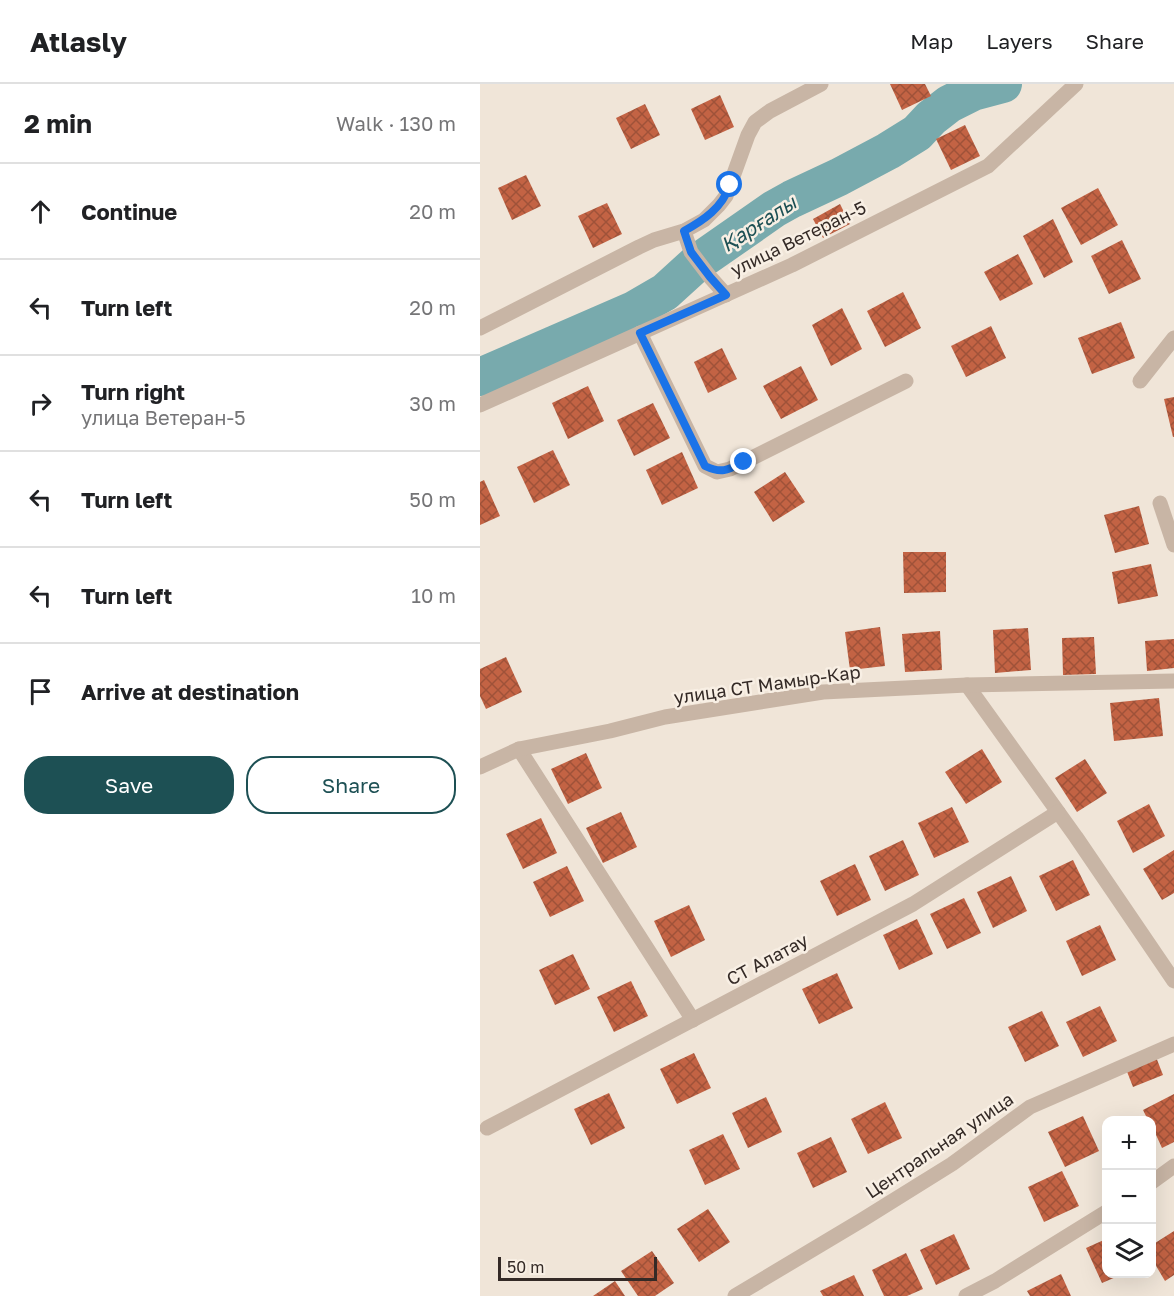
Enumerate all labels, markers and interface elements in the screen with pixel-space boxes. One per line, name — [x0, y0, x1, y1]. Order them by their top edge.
text: Atlasly — [30, 25, 127, 58]
text: Map — [910, 28, 953, 54]
text: Layers — [986, 28, 1053, 54]
text: Share — [1086, 28, 1144, 54]
text: 2 min — [24, 108, 92, 139]
text: Walk · 130 m — [336, 111, 456, 135]
route start — [716, 171, 742, 197]
water label: Қарғалы — [716, 189, 801, 256]
icon: ahead — [24, 195, 57, 228]
street label: улица Ветеран-5 — [727, 196, 869, 280]
text: Continue — [81, 198, 177, 225]
text: 20 m — [409, 199, 456, 223]
icon: left — [24, 291, 57, 324]
text: Turn left — [81, 294, 172, 321]
text: 20 m — [409, 295, 456, 319]
text: Turn right — [81, 378, 185, 405]
icon: right — [24, 387, 57, 420]
text: 30 m — [409, 391, 456, 415]
text: улица Ветеран-5 — [81, 405, 246, 429]
route end — [730, 448, 756, 474]
icon: left — [24, 483, 57, 516]
text: Turn left — [81, 486, 172, 513]
text: 50 m — [409, 487, 456, 511]
icon: left — [24, 579, 57, 612]
text: Turn left — [81, 582, 172, 609]
text: 10 m — [411, 583, 456, 607]
street label: улица СТ Мамыр-Кар — [672, 660, 862, 708]
icon: arrive — [24, 675, 57, 708]
text: Arrive at destination — [81, 678, 299, 705]
button: Save — [24, 756, 234, 814]
button: Share — [246, 756, 456, 814]
street label: СТ Алатау — [723, 928, 811, 990]
street label: Центральная улица — [861, 1087, 1017, 1203]
map controls — [1102, 1116, 1156, 1278]
button: + — [1102, 1116, 1156, 1170]
button: − — [1102, 1170, 1156, 1224]
button: layers — [1102, 1224, 1156, 1278]
scale bar — [498, 1254, 657, 1282]
text: 50 m — [507, 1257, 544, 1277]

